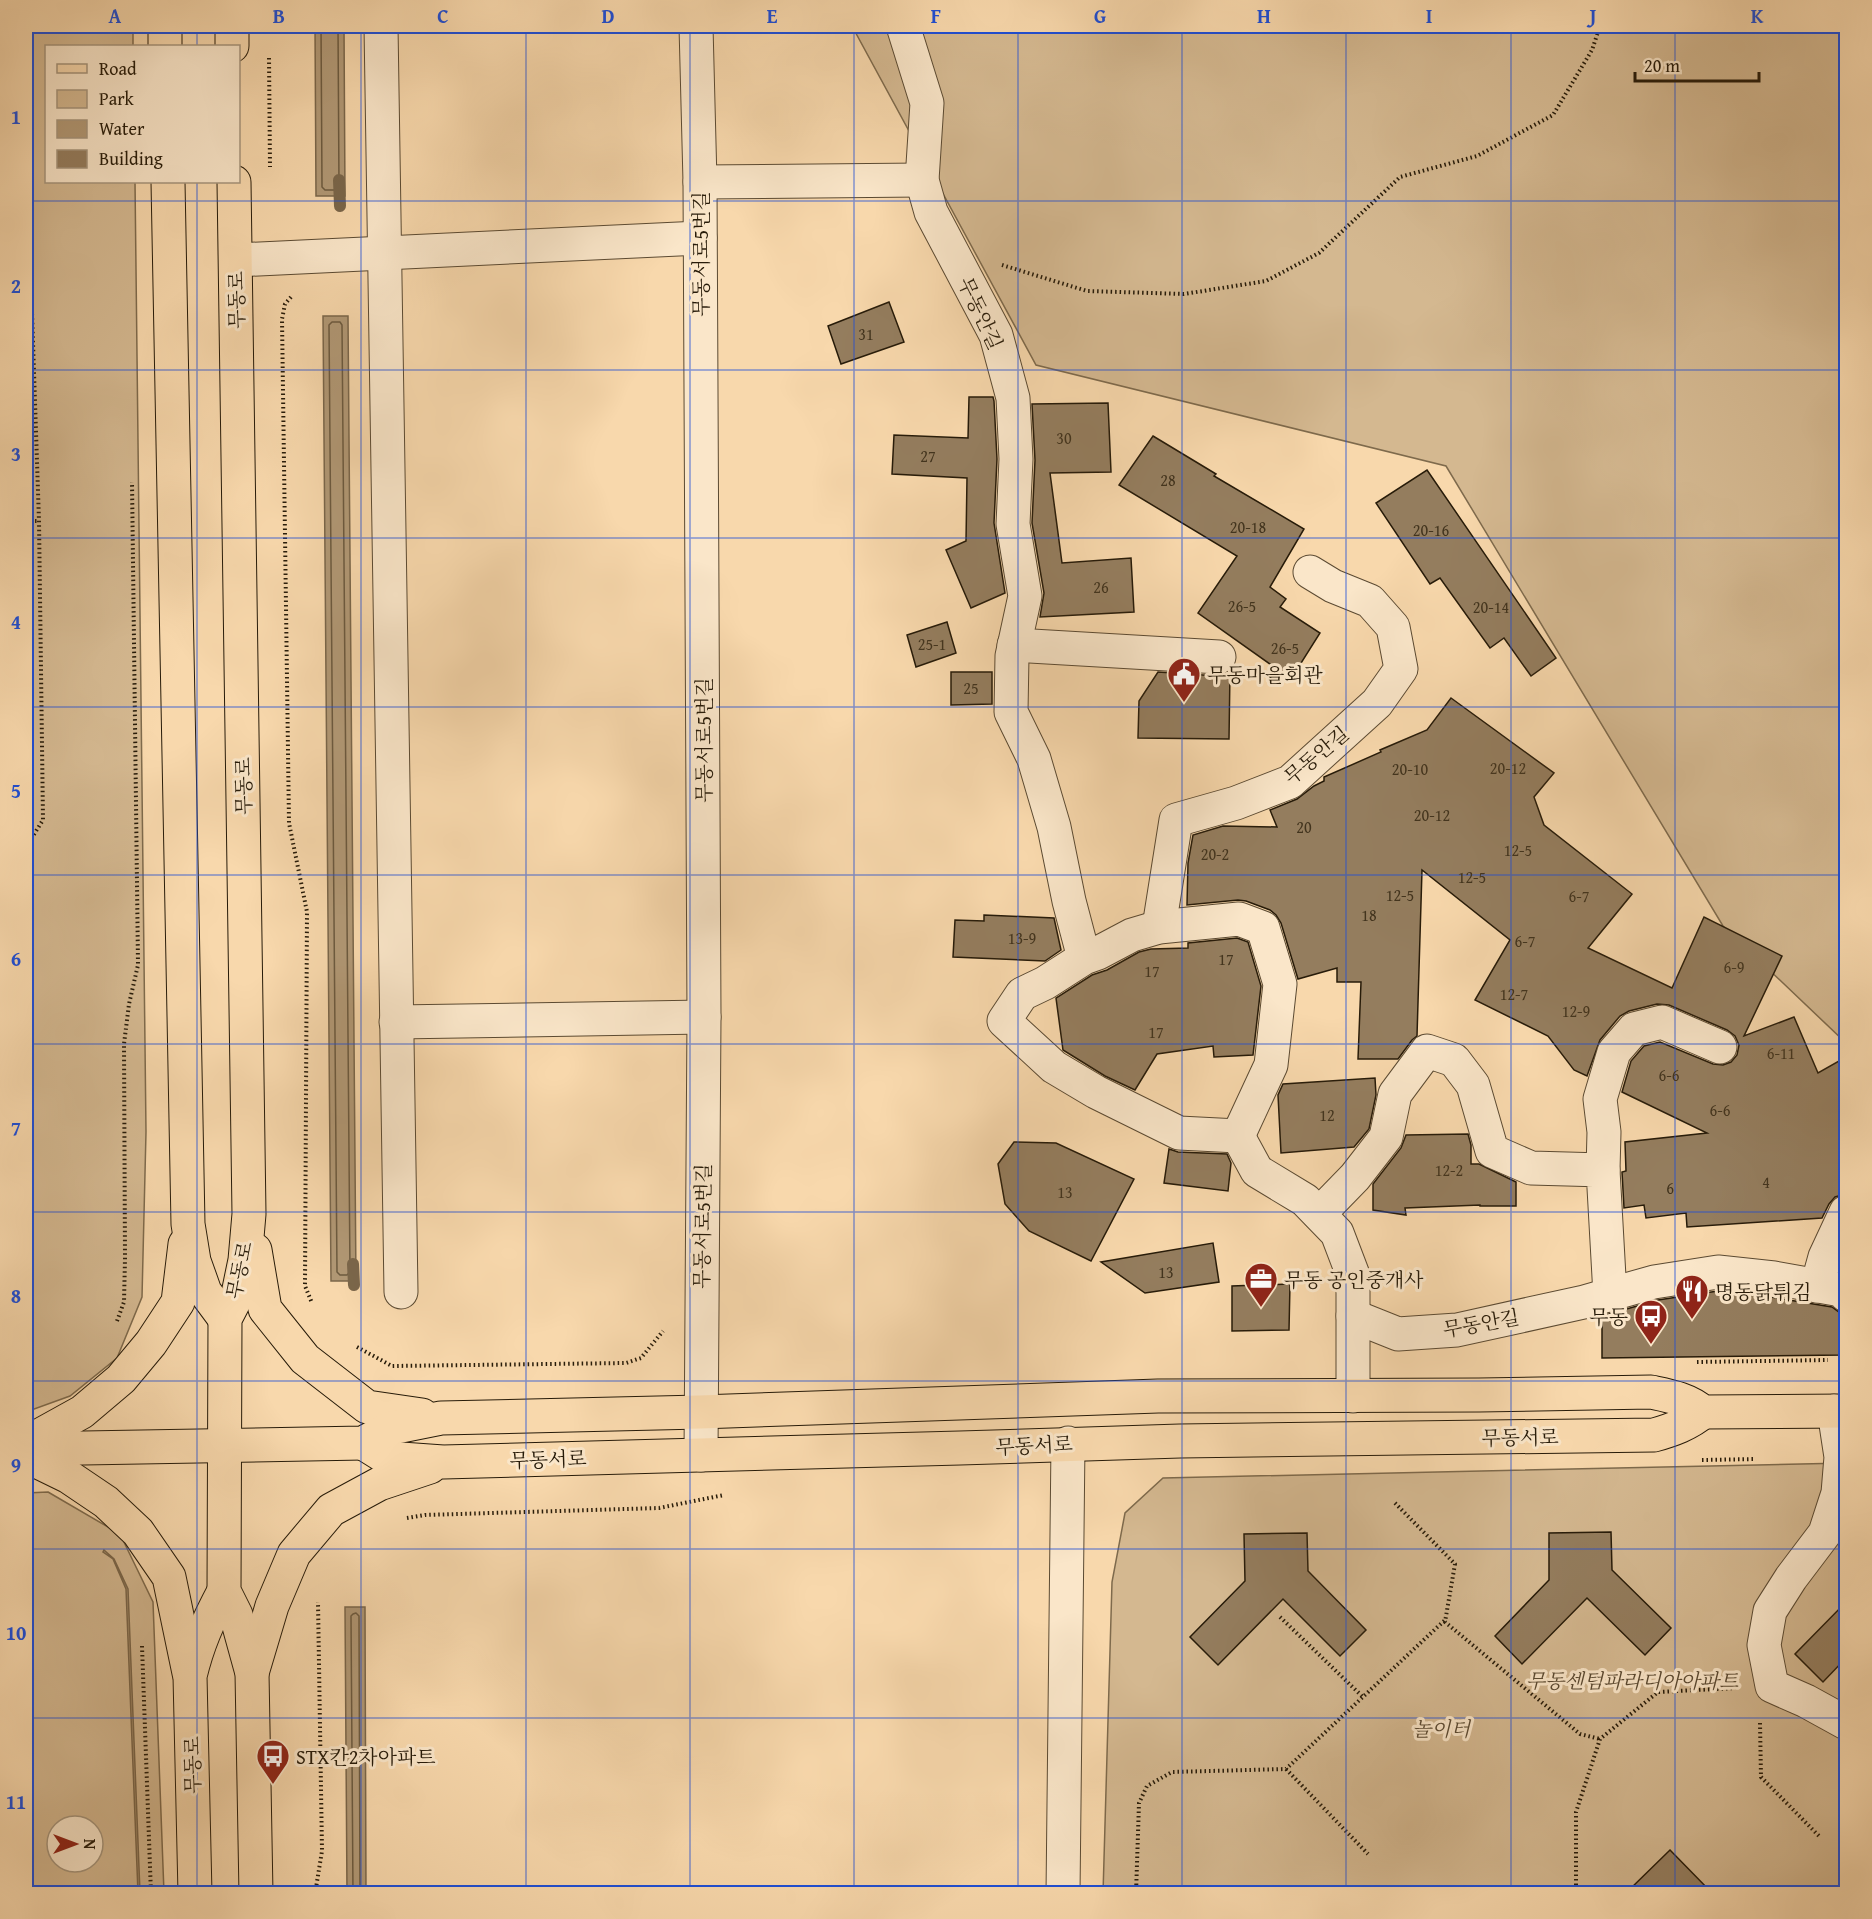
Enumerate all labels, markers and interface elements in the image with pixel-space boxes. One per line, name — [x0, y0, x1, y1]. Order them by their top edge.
text: A — [109, 1, 122, 30]
text: B — [273, 1, 285, 30]
text: C — [437, 1, 449, 30]
text: D — [601, 1, 615, 30]
text: E — [767, 1, 778, 30]
text: F — [931, 1, 941, 30]
text: G — [1094, 1, 1106, 30]
text: H — [1257, 1, 1271, 30]
text: I — [1426, 1, 1432, 30]
text: J — [1587, 1, 1597, 30]
text: K — [1751, 1, 1764, 30]
legend — [45, 45, 240, 183]
scale bar — [1635, 45, 1760, 83]
text: 20 m — [1644, 52, 1680, 79]
text: Road — [99, 55, 137, 82]
text: Park — [99, 85, 135, 112]
text: 1 — [11, 102, 21, 131]
text: Water — [99, 115, 145, 142]
text: Building — [99, 145, 163, 172]
street label: 무동서로5번길 — [686, 191, 715, 317]
text: 2 — [11, 271, 21, 300]
street label: 무동로 — [221, 271, 251, 329]
street label: 무동안길 — [952, 272, 1010, 354]
house number: 31 — [858, 322, 874, 346]
house number: 30 — [1056, 426, 1072, 450]
text: 3 — [11, 439, 21, 468]
house number: 27 — [920, 444, 936, 468]
house number: 28 — [1160, 468, 1176, 492]
house number: 20-18 — [1230, 515, 1266, 539]
house number: 20-16 — [1413, 518, 1449, 542]
house number: 26 — [1093, 575, 1109, 599]
house number: 26-5 — [1228, 594, 1256, 618]
house number: 20-14 — [1473, 595, 1509, 619]
text: 4 — [11, 607, 21, 636]
house number: 25-1 — [918, 632, 946, 656]
house number: 26-5 — [1271, 636, 1299, 660]
public building icon: 무동마을회관 — [1166, 656, 1202, 703]
place label: 무동마을회관 — [1207, 660, 1324, 689]
house number: 25 — [963, 676, 979, 700]
street label: 무동서로5번길 — [689, 677, 718, 803]
street label: 무동안길 — [1277, 719, 1355, 791]
house number: 20-12 — [1490, 756, 1526, 780]
street label: 무동로 — [228, 757, 258, 815]
house number: 20-10 — [1392, 757, 1428, 781]
text: 5 — [11, 776, 21, 805]
house number: 20-12 — [1414, 803, 1450, 827]
house number: 20 — [1296, 815, 1312, 839]
house number: 12-5 — [1504, 838, 1532, 862]
house number: 20-2 — [1201, 842, 1229, 866]
house number: 12-5 — [1458, 865, 1486, 889]
house number: 12-5 — [1386, 883, 1414, 907]
house number: 6-7 — [1569, 884, 1590, 908]
house number: 18 — [1361, 903, 1377, 927]
house number: 13-9 — [1008, 926, 1037, 950]
house number: 6-7 — [1515, 929, 1536, 953]
text: 6 — [11, 944, 21, 973]
house number: 17 — [1218, 947, 1234, 971]
house number: 6-9 — [1724, 955, 1745, 979]
house number: 17 — [1144, 959, 1160, 983]
house number: 12-7 — [1500, 982, 1529, 1006]
house number: 12-9 — [1562, 999, 1591, 1023]
house number: 17 — [1148, 1020, 1164, 1044]
house number: 6-11 — [1767, 1041, 1795, 1065]
house number: 6-6 — [1659, 1063, 1680, 1087]
house number: 6-6 — [1710, 1098, 1731, 1122]
house number: 12 — [1319, 1103, 1335, 1127]
text: 7 — [11, 1113, 21, 1142]
house number: 12-2 — [1435, 1158, 1463, 1182]
street label: 무동서로5번길 — [686, 1163, 718, 1289]
house number: 4 — [1762, 1170, 1770, 1194]
house number: 6 — [1666, 1176, 1674, 1200]
house number: 13 — [1057, 1180, 1073, 1204]
street label: 무동로 — [219, 1239, 259, 1301]
house number: 13 — [1158, 1260, 1174, 1284]
office icon: 무동 공인중개사 — [1243, 1261, 1279, 1308]
place label: 무동 공인중개사 — [1284, 1265, 1424, 1294]
restaurant icon: 명동닭튀김 — [1674, 1273, 1710, 1320]
place label: 명동닭튀김 — [1715, 1277, 1812, 1306]
text: 8 — [11, 1281, 21, 1310]
bus stop icon: 무동 — [1633, 1298, 1669, 1345]
street label: 무동안길 — [1440, 1302, 1522, 1344]
place label: 무동 — [1589, 1302, 1628, 1331]
street label: 무동서로 — [1481, 1422, 1559, 1452]
street label: 무동서로 — [995, 1428, 1073, 1462]
street label: 무동서로 — [509, 1443, 587, 1475]
text: 9 — [11, 1450, 21, 1479]
text: 10 — [6, 1618, 26, 1647]
park label: 무동센텀파라디아아파트 — [1526, 1666, 1739, 1695]
park label: 놀이터 — [1412, 1714, 1472, 1743]
street label: 무동로 — [177, 1736, 207, 1794]
bus stop icon: STX칸2차아파트 — [255, 1738, 291, 1785]
place label: STX칸2차아파트 — [296, 1742, 436, 1771]
text: 11 — [6, 1787, 26, 1816]
north arrow — [45, 1814, 105, 1874]
text: N — [78, 1839, 102, 1850]

